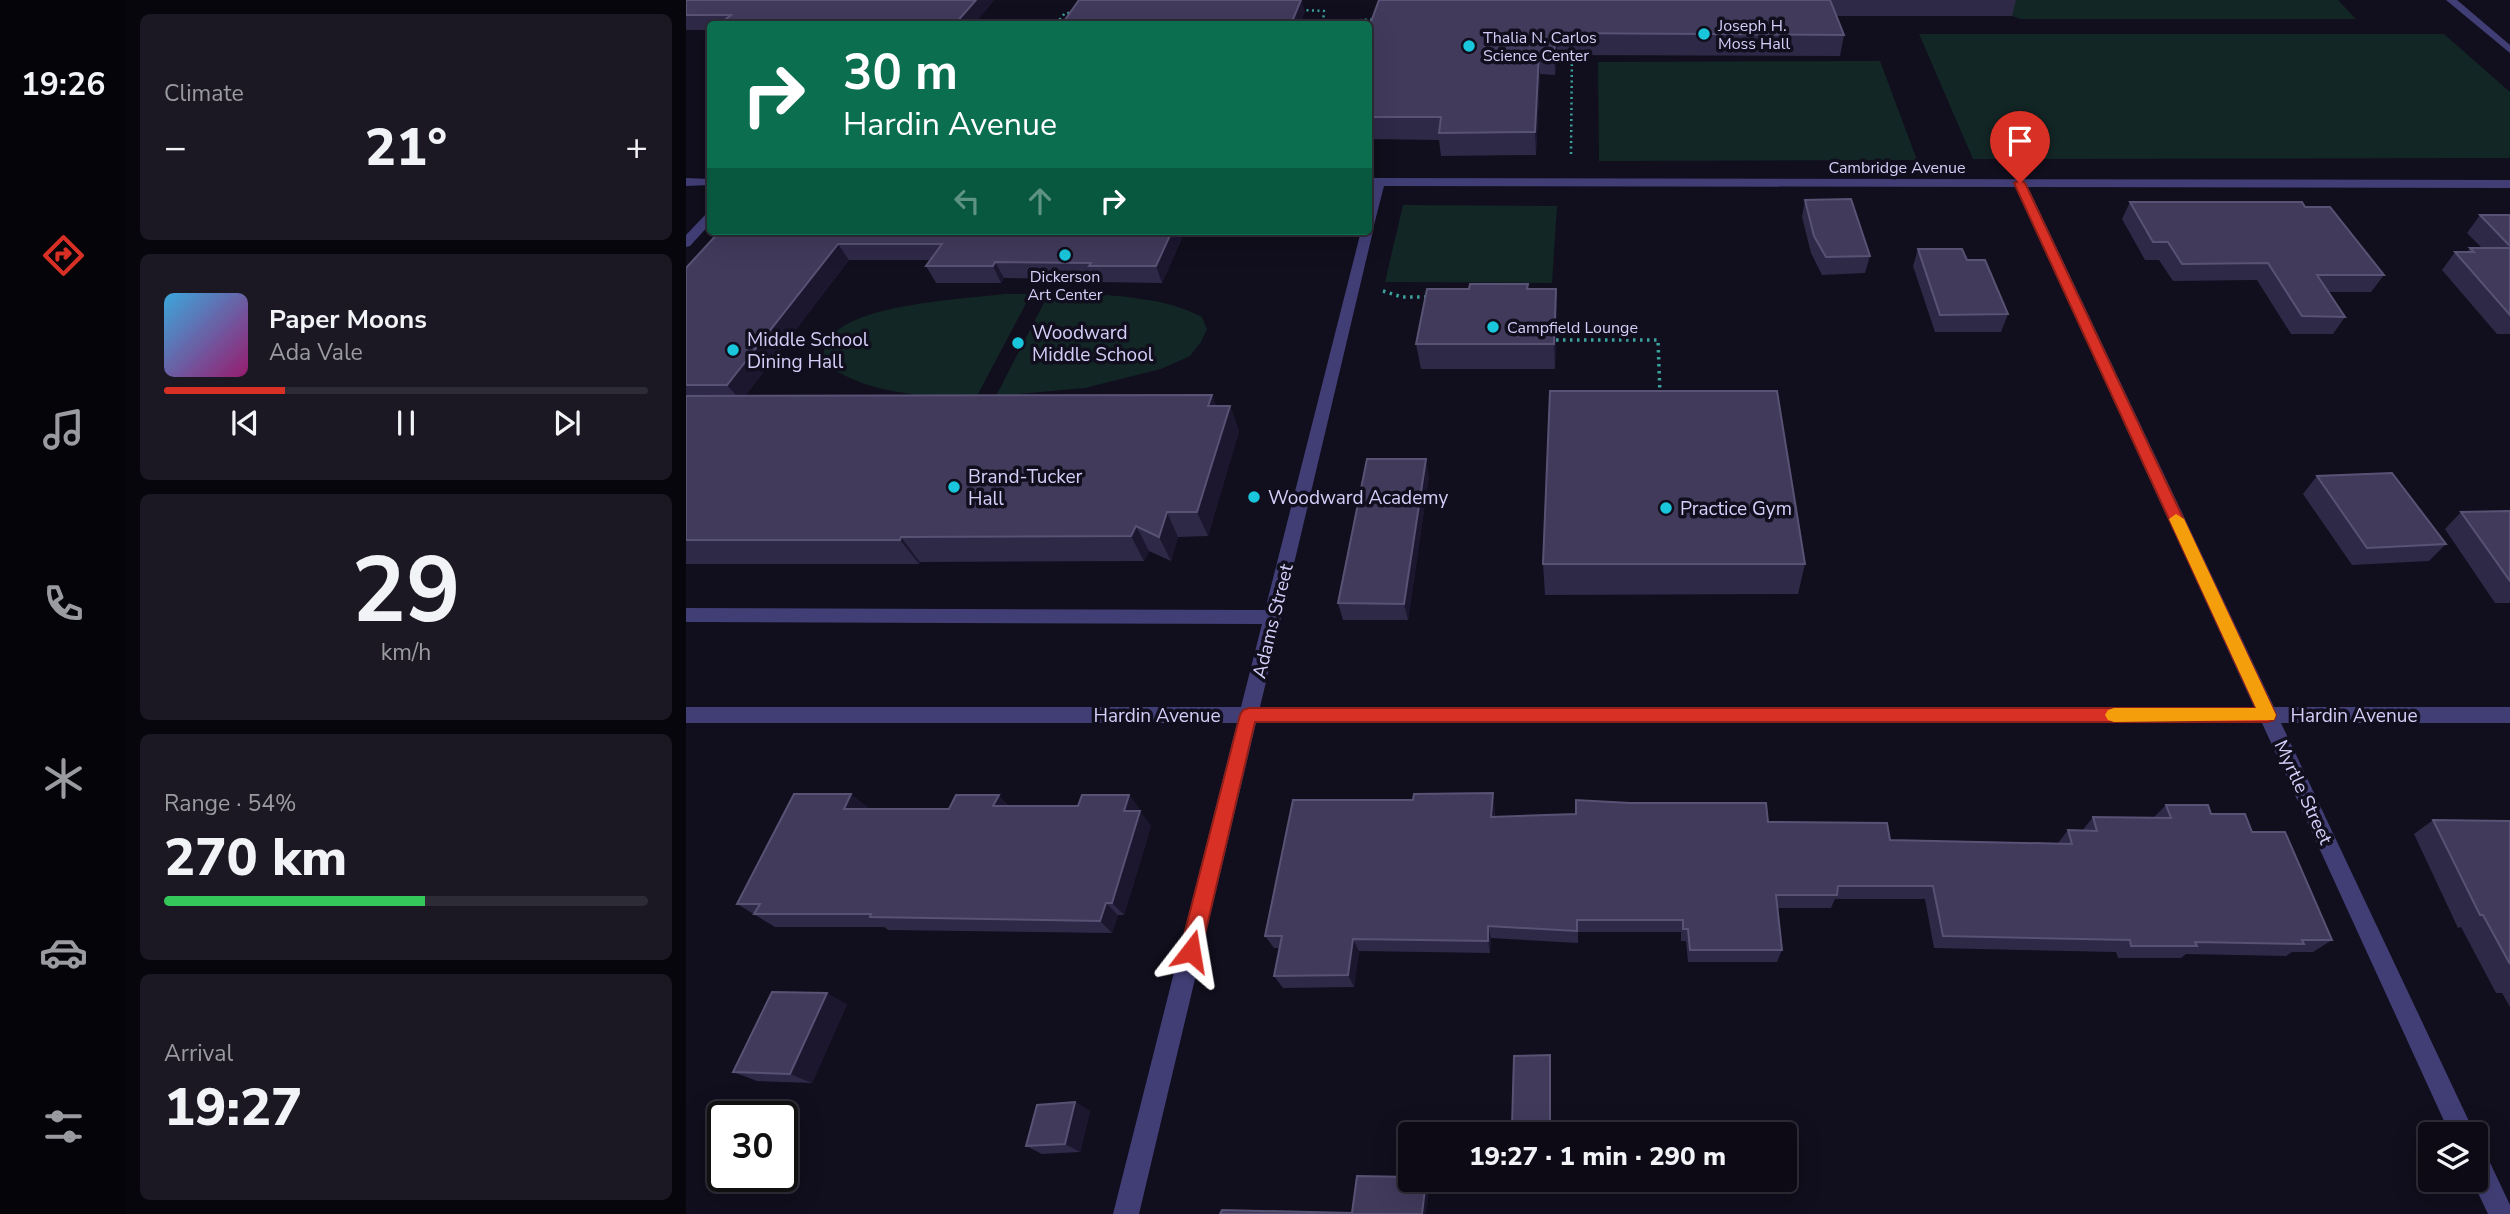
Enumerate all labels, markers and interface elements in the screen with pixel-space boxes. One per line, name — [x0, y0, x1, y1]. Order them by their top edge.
place label: Joseph H. Moss Hall — [1717, 15, 1790, 55]
marker: Joseph H. Moss Hall — [1696, 26, 1712, 42]
place label: Thalia N. Carlos Science Center — [1483, 27, 1597, 67]
marker: Thalia N. Carlos Science Center — [1461, 38, 1477, 54]
text: 30 m — [843, 39, 958, 106]
icon: right — [728, 49, 819, 140]
text: 19:26 — [21, 63, 105, 106]
text: Climate — [164, 78, 244, 109]
text: Hardin Avenue — [843, 103, 1057, 146]
pin — [1990, 111, 2050, 183]
text: 21° — [365, 112, 447, 183]
text: − — [164, 122, 187, 173]
text: + — [625, 122, 648, 173]
icon: arrive — [2001, 122, 2039, 160]
street label: Cambridge Avenue — [1828, 157, 1966, 179]
icon: left — [948, 182, 986, 220]
icon: ahead — [1021, 182, 1059, 220]
icon: right — [1094, 182, 1132, 220]
icon: directions — [39, 231, 88, 280]
marker: Dickerson Art Center — [1057, 247, 1073, 263]
place label: Dickerson Art Center — [1027, 266, 1103, 306]
text: Paper Moons — [269, 302, 427, 337]
place label: Campfield Lounge — [1507, 317, 1638, 339]
marker: Campfield Lounge — [1485, 319, 1501, 335]
place label: Woodward Middle School — [1032, 320, 1154, 368]
place label: Middle School Dining Hall — [747, 327, 869, 375]
marker: Woodward Middle School — [1010, 335, 1026, 351]
text: Ada Vale — [269, 337, 363, 368]
marker: Middle School Dining Hall — [725, 342, 741, 358]
icon: previous — [226, 404, 264, 442]
icon: pause — [387, 404, 425, 442]
icon: next — [548, 404, 586, 442]
icon: music — [39, 405, 88, 454]
place label: Brand-Tucker Hall — [968, 464, 1083, 512]
marker: Brand-Tucker Hall — [946, 479, 962, 495]
place label: Woodward Academy — [1268, 485, 1448, 511]
marker: Woodward Academy — [1246, 489, 1262, 505]
place label: Practice Gym — [1680, 496, 1792, 522]
marker: Practice Gym — [1658, 500, 1674, 516]
text: 29 — [351, 529, 461, 653]
street label: Adams Street — [1246, 561, 1300, 681]
icon: phone — [39, 579, 88, 628]
text: km/h — [381, 637, 431, 668]
street label: Hardin Avenue — [1093, 703, 1221, 729]
street label: Hardin Avenue — [2290, 703, 2418, 729]
street label: Myrtle Street — [2268, 736, 2339, 849]
icon: climate — [39, 754, 88, 803]
text: Range · 54% — [164, 788, 296, 819]
text: 270 km — [164, 822, 347, 893]
position arrow — [1154, 914, 1228, 988]
icon: car — [39, 928, 88, 977]
text: Arrival — [164, 1038, 233, 1069]
text: 19:27 — [164, 1072, 302, 1143]
speed limit sign: 30 — [707, 1101, 798, 1192]
icon: filters — [39, 1102, 88, 1151]
map controls — [2418, 1122, 2488, 1192]
button: layers — [2418, 1122, 2488, 1192]
text: 19:27 · 1 min · 290 m — [1469, 1139, 1726, 1174]

